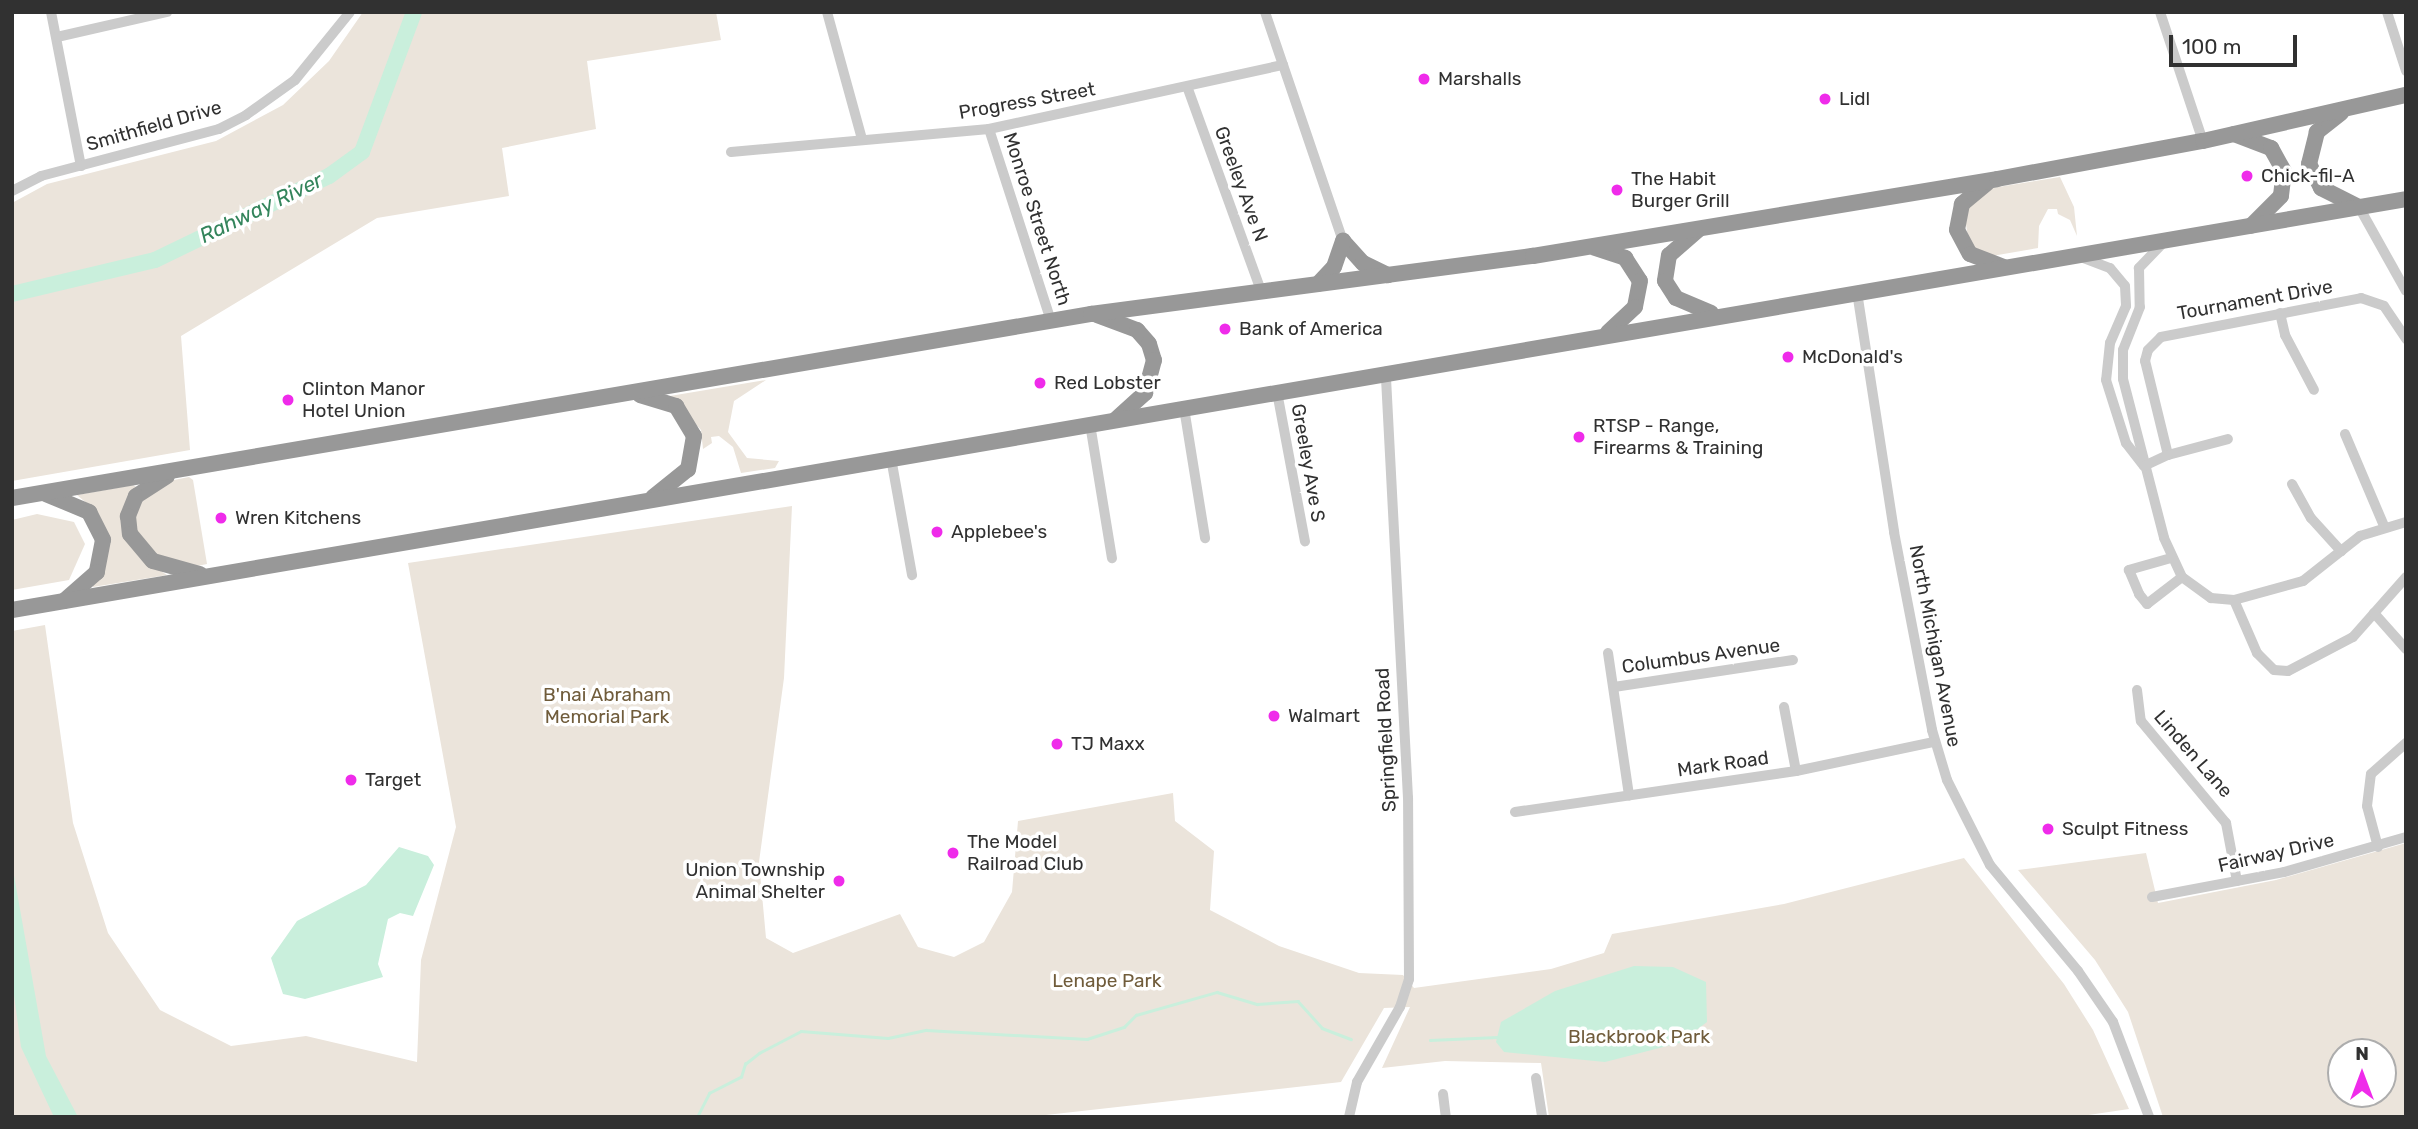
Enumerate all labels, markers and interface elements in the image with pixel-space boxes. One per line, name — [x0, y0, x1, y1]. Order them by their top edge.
scale bar — [2173, 21, 2301, 65]
text: 100 m — [2182, 34, 2241, 59]
place label: Marshalls — [1438, 68, 1521, 90]
marker: Marshalls — [1416, 71, 1432, 87]
street label: Progress Street — [957, 78, 1097, 124]
place label: Lidl — [1839, 88, 1870, 110]
marker: Lidl — [1817, 91, 1833, 107]
street label: Smithfield Drive — [84, 96, 224, 156]
street label: Greeley Ave N — [1209, 123, 1273, 245]
street label: Monroe Street North — [998, 130, 1076, 308]
place label: Chick-fil-A — [2261, 165, 2355, 187]
water label: Rahway River — [195, 167, 327, 249]
place label: The Habit Burger Grill — [1631, 168, 1730, 212]
marker: Chick-fil-A — [2239, 168, 2255, 184]
marker: The Habit Burger Grill — [1609, 182, 1625, 198]
street label: Tournament Drive — [2175, 275, 2335, 325]
place label: Bank of America — [1239, 318, 1384, 340]
marker: Bank of America — [1217, 321, 1233, 337]
place label: McDonald's — [1802, 346, 1903, 368]
marker: McDonald's — [1780, 349, 1796, 365]
place label: Red Lobster — [1054, 372, 1161, 394]
marker: Red Lobster — [1032, 375, 1048, 391]
place label: Clinton Manor Hotel Union — [302, 378, 425, 422]
marker: Clinton Manor Hotel Union — [280, 392, 296, 408]
street label: Greeley Ave S — [1286, 402, 1330, 524]
place label: RTSP - Range, Firearms & Training — [1593, 415, 1764, 459]
marker: RTSP - Range, Firearms & Training — [1571, 429, 1587, 445]
place label: Wren Kitchens — [235, 507, 361, 529]
marker: Wren Kitchens — [213, 510, 229, 526]
place label: Applebee's — [951, 521, 1047, 543]
marker: Applebee's — [929, 524, 945, 540]
street label: North Michigan Avenue — [1904, 543, 1966, 749]
street label: Columbus Avenue — [1620, 634, 1782, 678]
street label: Springfield Road — [1371, 667, 1401, 813]
park label: B'nai Abraham Memorial Park — [543, 684, 671, 728]
place label: Walmart — [1288, 705, 1360, 727]
street label: Linden Lane — [2149, 706, 2237, 802]
marker: Walmart — [1266, 708, 1282, 724]
place label: TJ Maxx — [1071, 733, 1145, 755]
marker: TJ Maxx — [1049, 736, 1065, 752]
street label: Mark Road — [1676, 746, 1770, 782]
place label: Target — [365, 769, 421, 791]
marker: Target — [343, 772, 359, 788]
place label: Sculpt Fitness — [2062, 818, 2188, 840]
marker: Sculpt Fitness — [2040, 821, 2056, 837]
street label: Fairway Drive — [2215, 829, 2337, 877]
place label: The Model Railroad Club — [967, 831, 1084, 875]
marker: The Model Railroad Club — [945, 845, 961, 861]
place label: Union Township Animal Shelter — [685, 859, 825, 903]
marker: Union Township Animal Shelter — [831, 873, 847, 889]
park label: Lenape Park — [1052, 970, 1162, 992]
park label: Blackbrook Park — [1568, 1026, 1710, 1048]
north arrow — [2327, 1038, 2397, 1108]
text: N — [2355, 1042, 2369, 1065]

